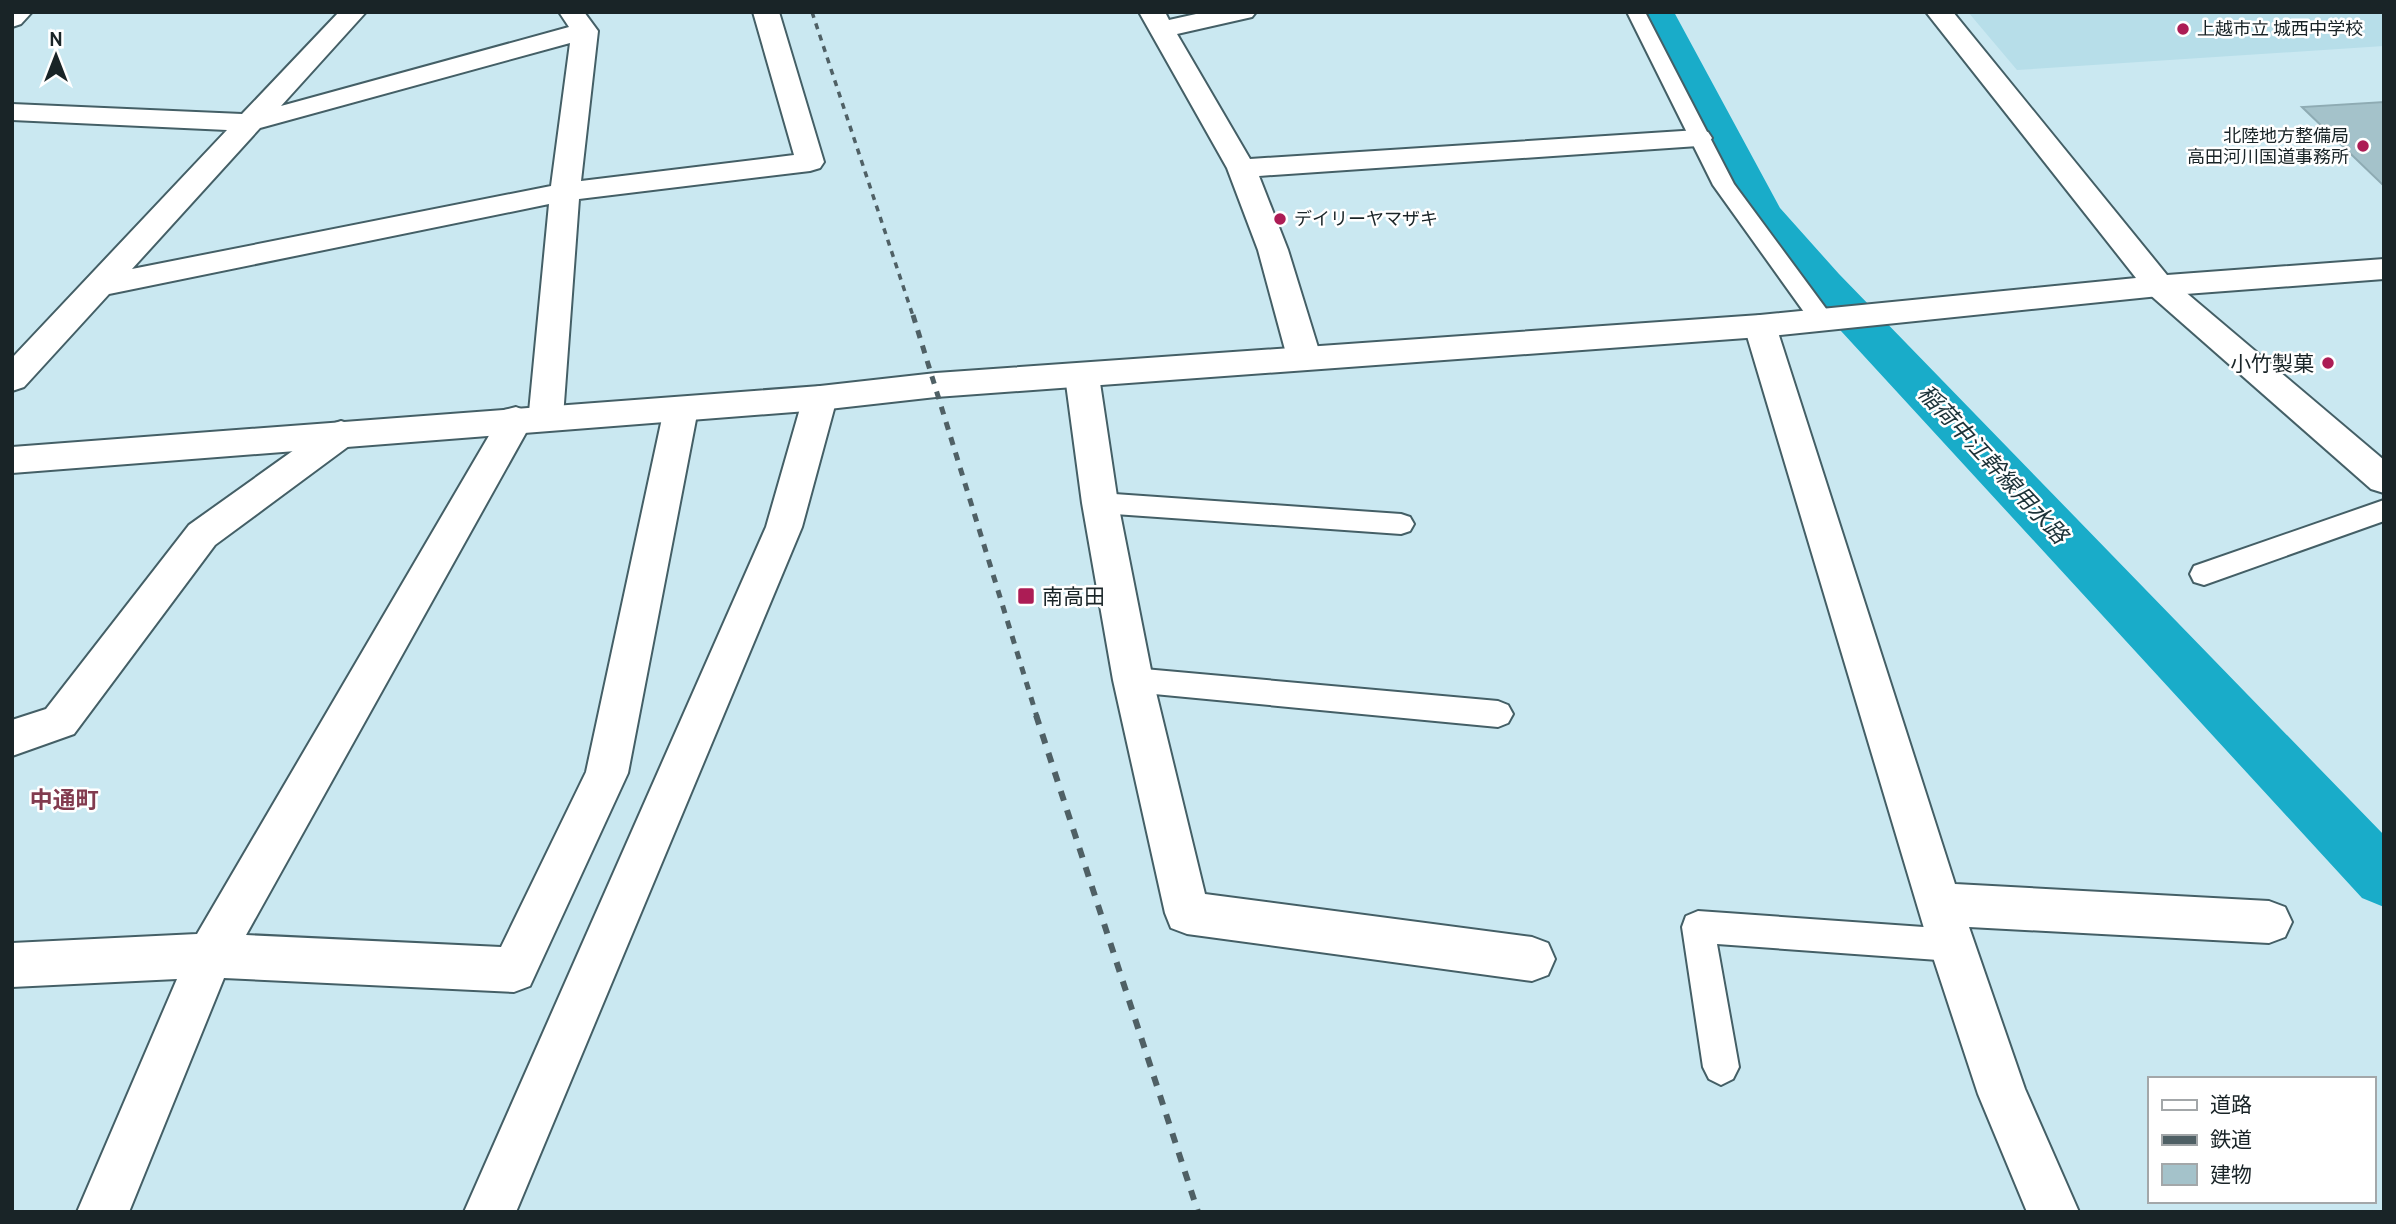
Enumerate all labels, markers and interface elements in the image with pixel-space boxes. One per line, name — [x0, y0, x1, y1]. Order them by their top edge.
place label: 上越市立 城西中学校 — [2197, 18, 2363, 40]
north arrow — [21, 21, 91, 91]
marker: 上越市立 城西中学校 — [2175, 21, 2191, 37]
text: N — [49, 28, 63, 51]
place label: 北陸地方整備局 高田河川国道事務所 — [2187, 125, 2349, 168]
marker: 北陸地方整備局 高田河川国道事務所 — [2355, 138, 2371, 154]
place label: デイリーヤマザキ — [1294, 208, 1438, 230]
marker: デイリーヤマザキ — [1272, 211, 1288, 227]
place label: 小竹製菓 — [2230, 351, 2314, 376]
marker: 小竹製菓 — [2320, 355, 2336, 371]
water label: 稲荷中江幹線用水路 — [1912, 379, 2075, 551]
place label: 南高田 — [1042, 584, 1105, 609]
marker: 南高田 — [1016, 586, 1036, 606]
district label: 中通町 — [30, 786, 99, 814]
legend — [2148, 1077, 2375, 1203]
text: 道路 — [2210, 1092, 2252, 1117]
text: 鉄道 — [2210, 1127, 2252, 1152]
text: 建物 — [2210, 1162, 2252, 1187]

